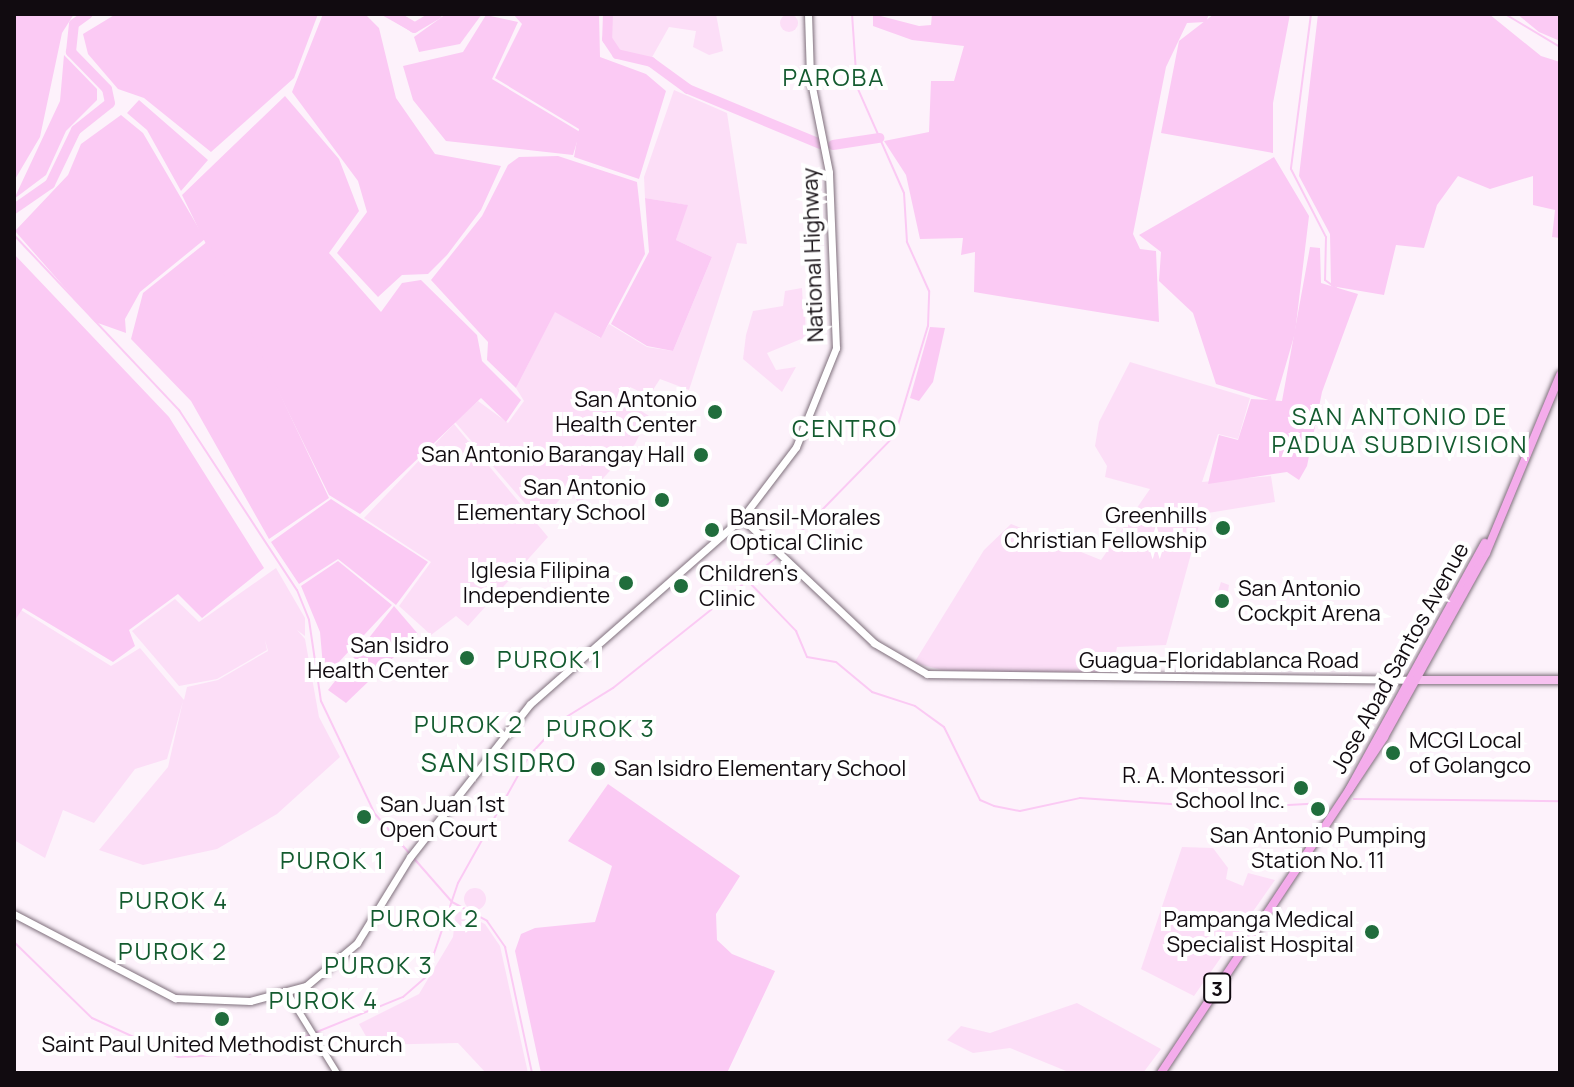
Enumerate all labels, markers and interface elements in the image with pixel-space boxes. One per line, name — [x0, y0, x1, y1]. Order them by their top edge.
district label: PAROBA — [783, 63, 885, 91]
street label: National Highway — [797, 167, 829, 343]
place label: San Antonio Health Center — [555, 386, 697, 438]
marker: San Antonio Health Center — [704, 401, 726, 423]
district label: SAN ANTONIO DE PADUA SUBDIVISION — [1271, 402, 1529, 458]
district label: CENTRO — [792, 414, 898, 442]
place label: San Antonio Barangay Hall — [421, 442, 685, 468]
marker: San Antonio Barangay Hall — [692, 446, 710, 464]
place label: San Antonio Elementary School — [457, 474, 646, 526]
marker: San Antonio Elementary School — [653, 491, 671, 509]
place label: Greenhills Christian Fellowship — [1004, 502, 1207, 554]
place label: Bansil-Morales Optical Clinic — [730, 504, 881, 556]
marker: Bansil-Morales Optical Clinic — [701, 519, 723, 541]
marker: Greenhills Christian Fellowship — [1214, 519, 1232, 537]
street label: Jose Abad Santos Avenue — [1325, 538, 1475, 778]
place label: Iglesia Filipina Independiente — [463, 557, 610, 608]
place label: Children's Clinic — [699, 560, 798, 612]
marker: Iglesia Filipina Independiente — [617, 574, 635, 592]
marker: Children's Clinic — [670, 575, 692, 597]
place label: San Antonio Cockpit Arena — [1238, 575, 1381, 626]
marker: San Antonio Cockpit Arena — [1213, 592, 1231, 610]
place label: San Isidro Health Center — [307, 632, 449, 684]
district label: PUROK 1 — [497, 645, 603, 673]
marker: San Isidro Health Center — [456, 647, 478, 669]
street label: Guagua-Floridablanca Road — [1079, 648, 1359, 674]
district label: PUROK 2 — [414, 710, 524, 738]
district label: PUROK 3 — [546, 714, 656, 742]
place label: MCGI Local of Golangco — [1409, 727, 1531, 778]
marker: MCGI Local of Golangco — [1384, 744, 1402, 762]
district label: SAN ISIDRO — [421, 747, 577, 779]
place label: San Isidro Elementary School — [614, 756, 906, 782]
marker: San Isidro Elementary School — [589, 760, 607, 778]
place label: R. A. Montessori School Inc. — [1122, 762, 1285, 814]
marker: R. A. Montessori School Inc. — [1292, 779, 1310, 797]
place label: San Juan 1st Open Court — [380, 791, 505, 842]
marker: San Antonio Pumping Station No. 11 — [1309, 800, 1327, 818]
marker: San Juan 1st Open Court — [355, 808, 373, 826]
place label: San Antonio Pumping Station No. 11 — [1210, 822, 1426, 874]
district label: PUROK 1 — [280, 846, 386, 874]
district label: PUROK 4 — [118, 886, 230, 914]
district label: PUROK 2 — [370, 904, 480, 932]
place label: Pampanga Medical Specialist Hospital — [1163, 906, 1354, 958]
marker: Pampanga Medical Specialist Hospital — [1361, 921, 1383, 943]
district label: PUROK 2 — [118, 937, 228, 965]
district label: PUROK 3 — [324, 951, 434, 979]
road number: 3 — [1203, 972, 1231, 1004]
district label: PUROK 4 — [268, 986, 380, 1014]
marker: Saint Paul United Methodist Church — [213, 1010, 231, 1028]
place label: Saint Paul United Methodist Church — [41, 1032, 403, 1058]

